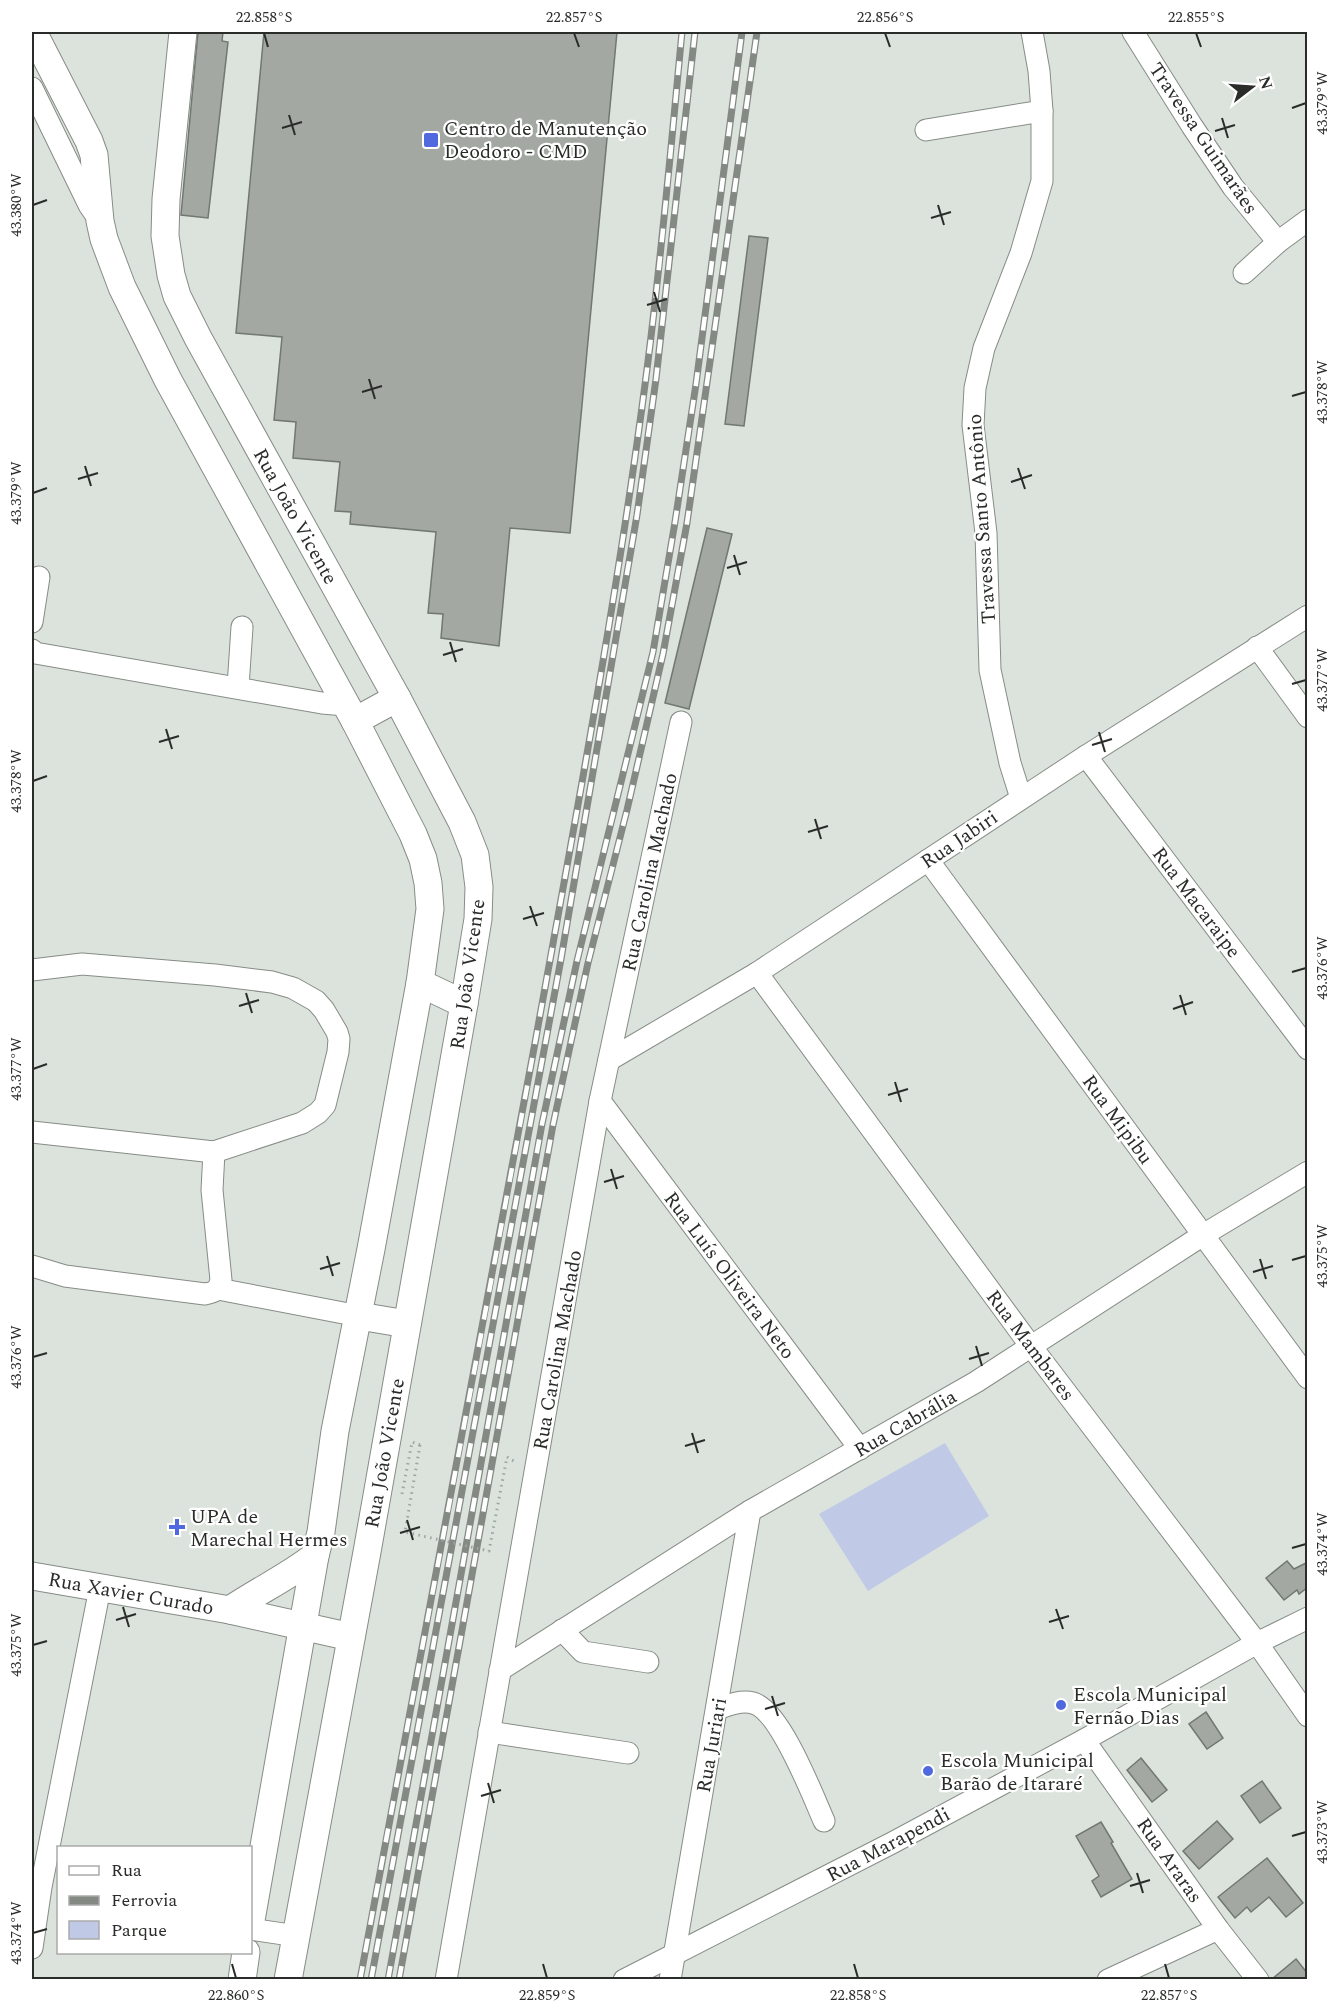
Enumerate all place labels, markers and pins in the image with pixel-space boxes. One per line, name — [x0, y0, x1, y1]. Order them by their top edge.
place label: Centro de Manutenção Deodoro - CMD — [444, 114, 647, 167]
marker: Centro de Manutenção Deodoro - CMD — [422, 131, 440, 149]
place label: UPA de Marechal Hermes — [190, 1502, 348, 1555]
marker: UPA de Marechal Hermes — [168, 1518, 186, 1536]
place label: Escola Municipal Fernão Dias — [1073, 1680, 1227, 1733]
marker: Escola Municipal Fernão Dias — [1054, 1698, 1068, 1712]
place label: Escola Municipal Barão de Itararé — [940, 1746, 1094, 1799]
marker: Escola Municipal Barão de Itararé — [921, 1764, 935, 1778]

